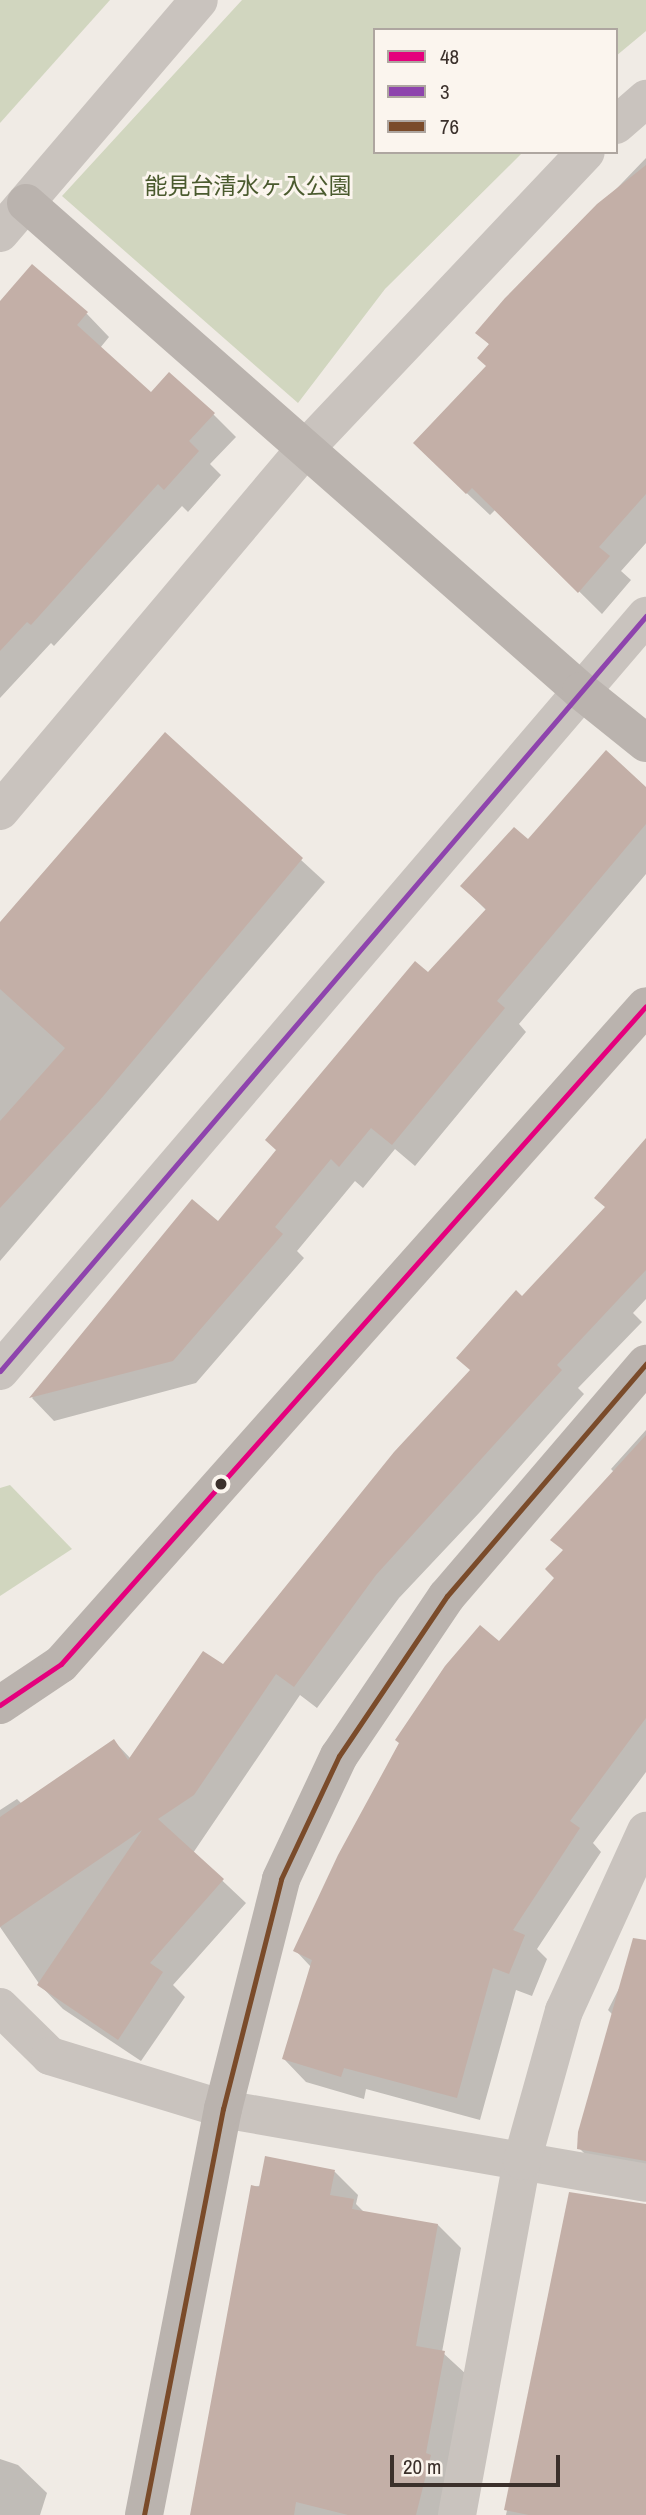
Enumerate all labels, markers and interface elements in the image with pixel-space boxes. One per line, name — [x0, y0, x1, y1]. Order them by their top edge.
legend — [373, 28, 618, 154]
text: 48 — [440, 42, 459, 71]
text: 3 — [440, 77, 450, 106]
text: 76 — [440, 112, 459, 141]
park label: 能見台清水ヶ入公園 — [145, 172, 351, 200]
unlabelled marker — [214, 1477, 228, 1491]
scale bar — [394, 2442, 564, 2486]
text: 20 m — [403, 2452, 441, 2481]

